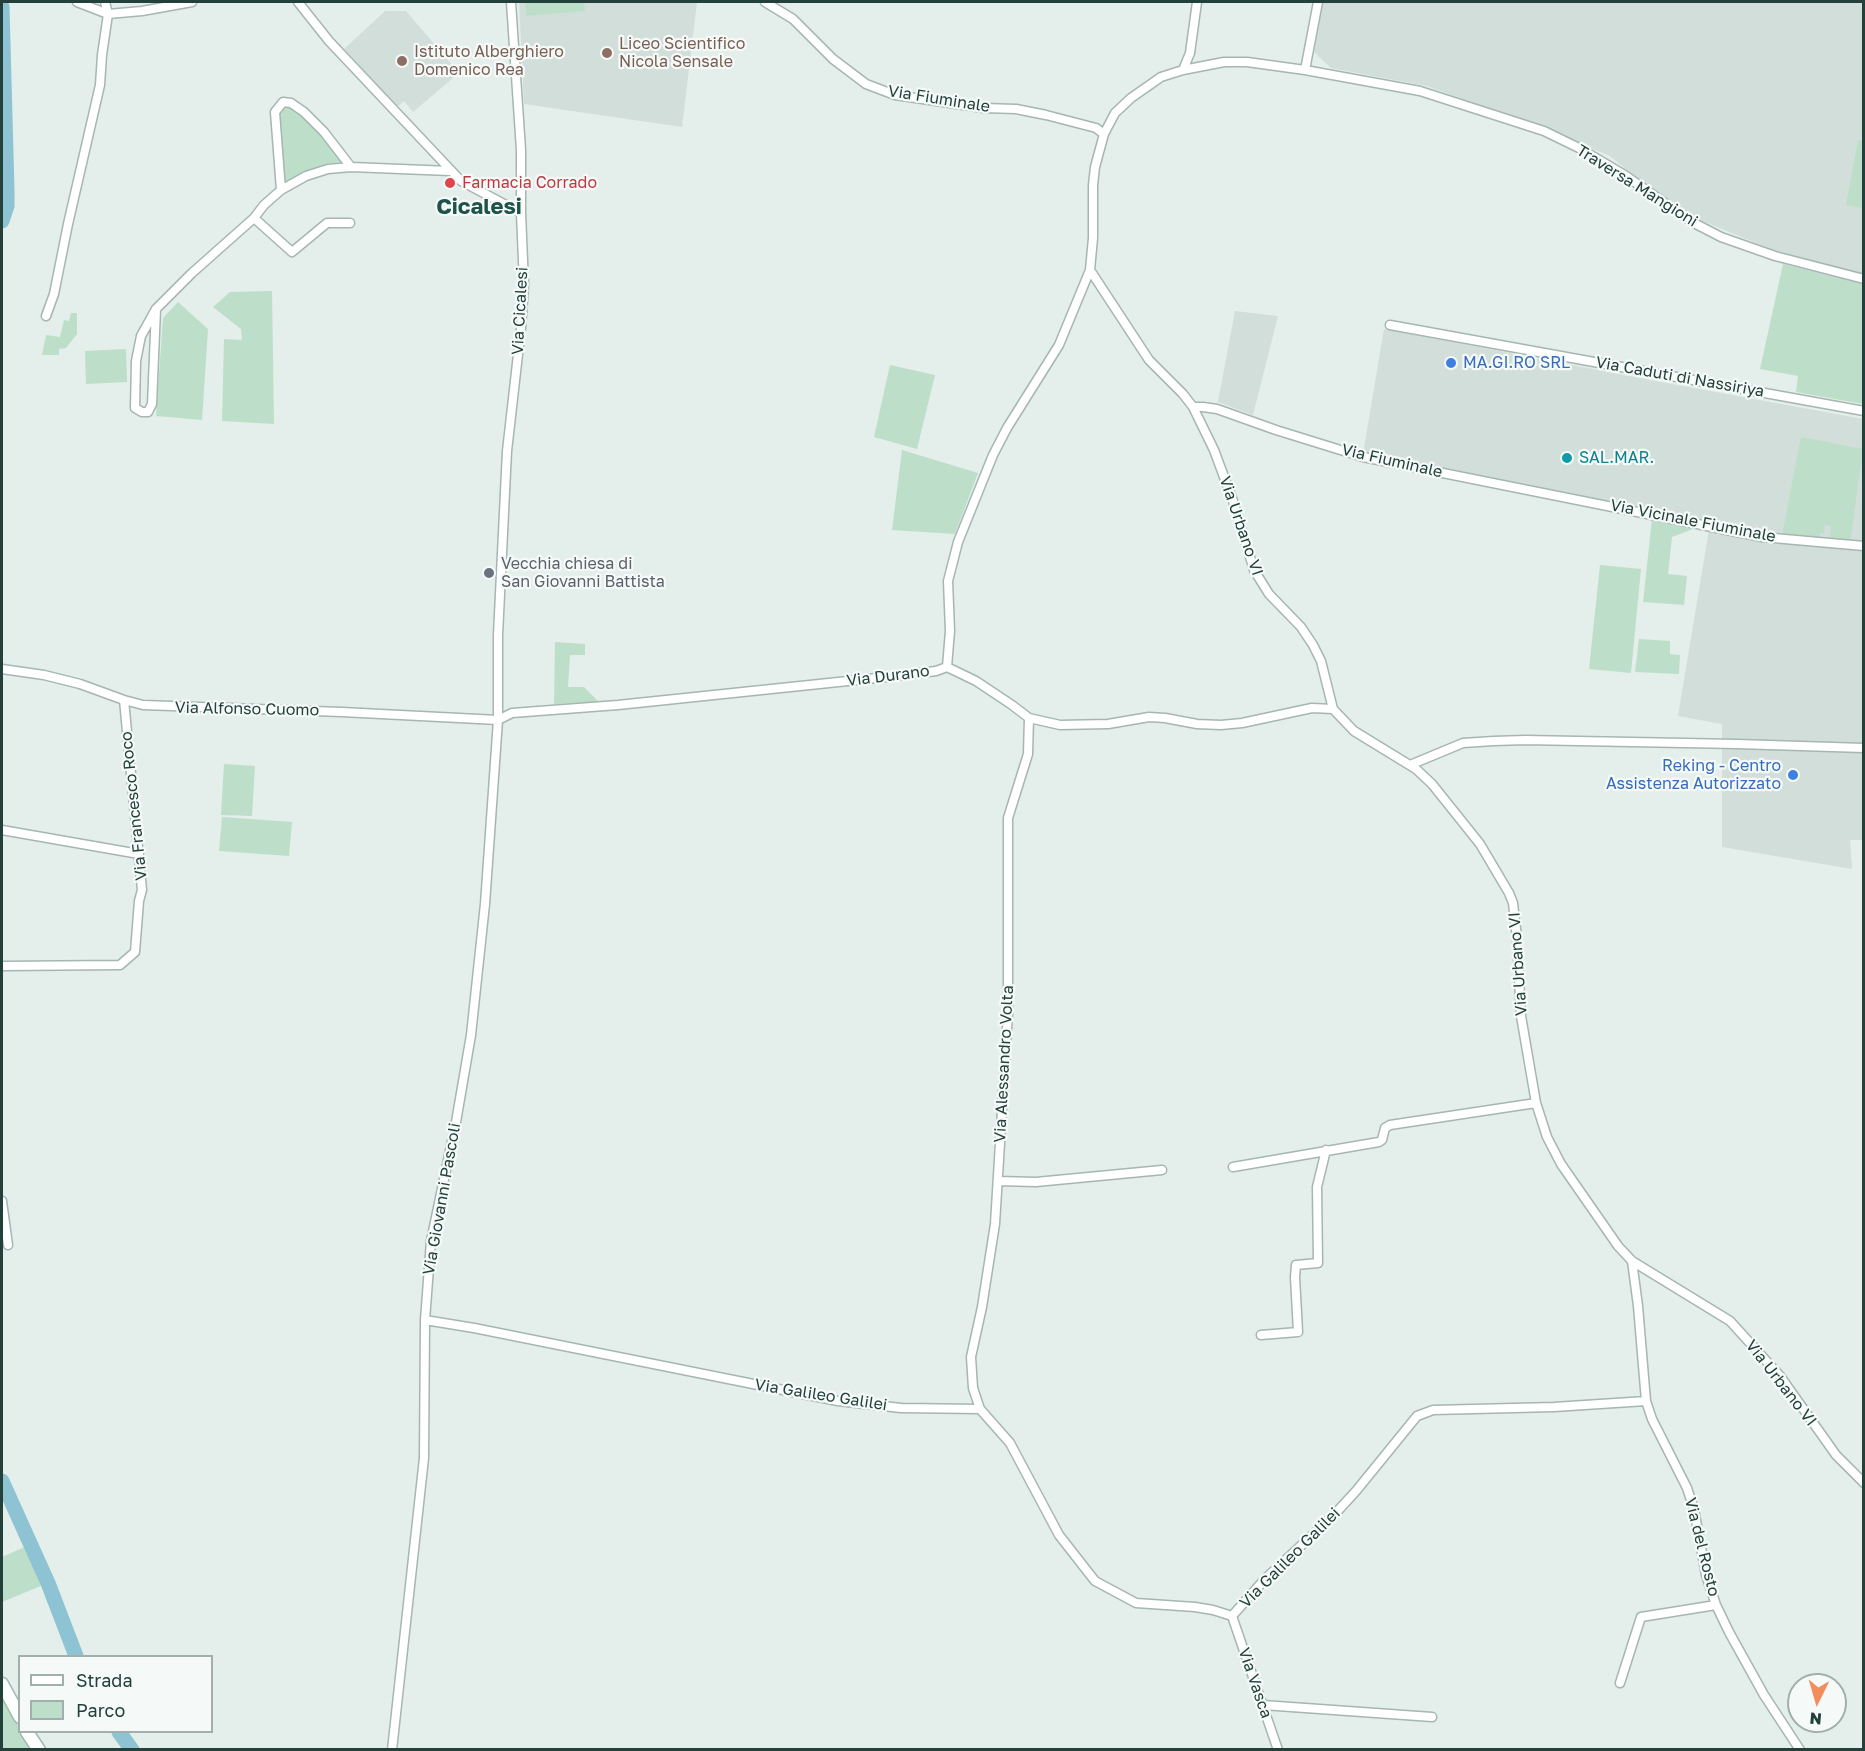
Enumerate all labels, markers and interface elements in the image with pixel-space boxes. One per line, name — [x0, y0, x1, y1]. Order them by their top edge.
place label: Liceo Scientifico Nicola Sensale — [619, 34, 745, 72]
place label: Istituto Alberghiero Domenico Rea — [414, 42, 564, 80]
marker: Liceo Scientifico Nicola Sensale — [600, 46, 614, 60]
marker: Istituto Alberghiero Domenico Rea — [395, 54, 409, 68]
street label: Via Fiuminale — [887, 81, 991, 117]
street label: Traversa Mangioni — [1573, 141, 1701, 231]
place label: Farmacia Corrado — [462, 173, 597, 193]
marker: Farmacia Corrado — [443, 176, 457, 190]
district label: Cicalesi — [436, 194, 522, 220]
street label: Via Cicalesi — [508, 267, 532, 355]
place label: MA.GI.RO SRL — [1463, 353, 1570, 373]
street label: Via Caduti di Nassiriya — [1594, 353, 1766, 401]
marker: MA.GI.RO SRL — [1444, 356, 1458, 370]
street label: Via Fiuminale — [1340, 440, 1444, 482]
place label: SAL.MAR. — [1579, 448, 1654, 468]
marker: SAL.MAR. — [1560, 451, 1574, 465]
street label: Via Urbano VI — [1215, 474, 1267, 578]
street label: Via Vicinale Fiuminale — [1609, 496, 1777, 546]
place label: Vecchia chiesa di San Giovanni Battista — [501, 554, 665, 592]
marker: Vecchia chiesa di San Giovanni Battista — [482, 566, 496, 580]
street label: Via Durano — [845, 661, 931, 691]
street label: Via Alfonso Cuomo — [175, 698, 319, 720]
street label: Via Francesco Roco — [117, 730, 151, 882]
place label: Reking - Centro Assistenza Autorizzato — [1606, 756, 1781, 794]
marker: Reking - Centro Assistenza Autorizzato — [1786, 768, 1800, 782]
street label: Via Urbano VI — [1505, 911, 1531, 1017]
street label: Via Alessandro Volta — [990, 985, 1018, 1143]
street label: Via Giovanni Pascoli — [419, 1122, 465, 1276]
street label: Via Urbano VI — [1741, 1336, 1821, 1430]
street label: Via Galileo Galilei — [753, 1375, 889, 1415]
street label: Via del Rosto — [1680, 1496, 1724, 1598]
street label: Via Galileo Galilei — [1236, 1504, 1344, 1612]
street label: Via Vasca — [1234, 1645, 1276, 1721]
legend — [18, 1655, 213, 1733]
text: Strada — [76, 1669, 133, 1691]
north arrow — [1787, 1673, 1847, 1733]
text: Parco — [76, 1699, 125, 1721]
text: N — [1809, 1708, 1823, 1729]

